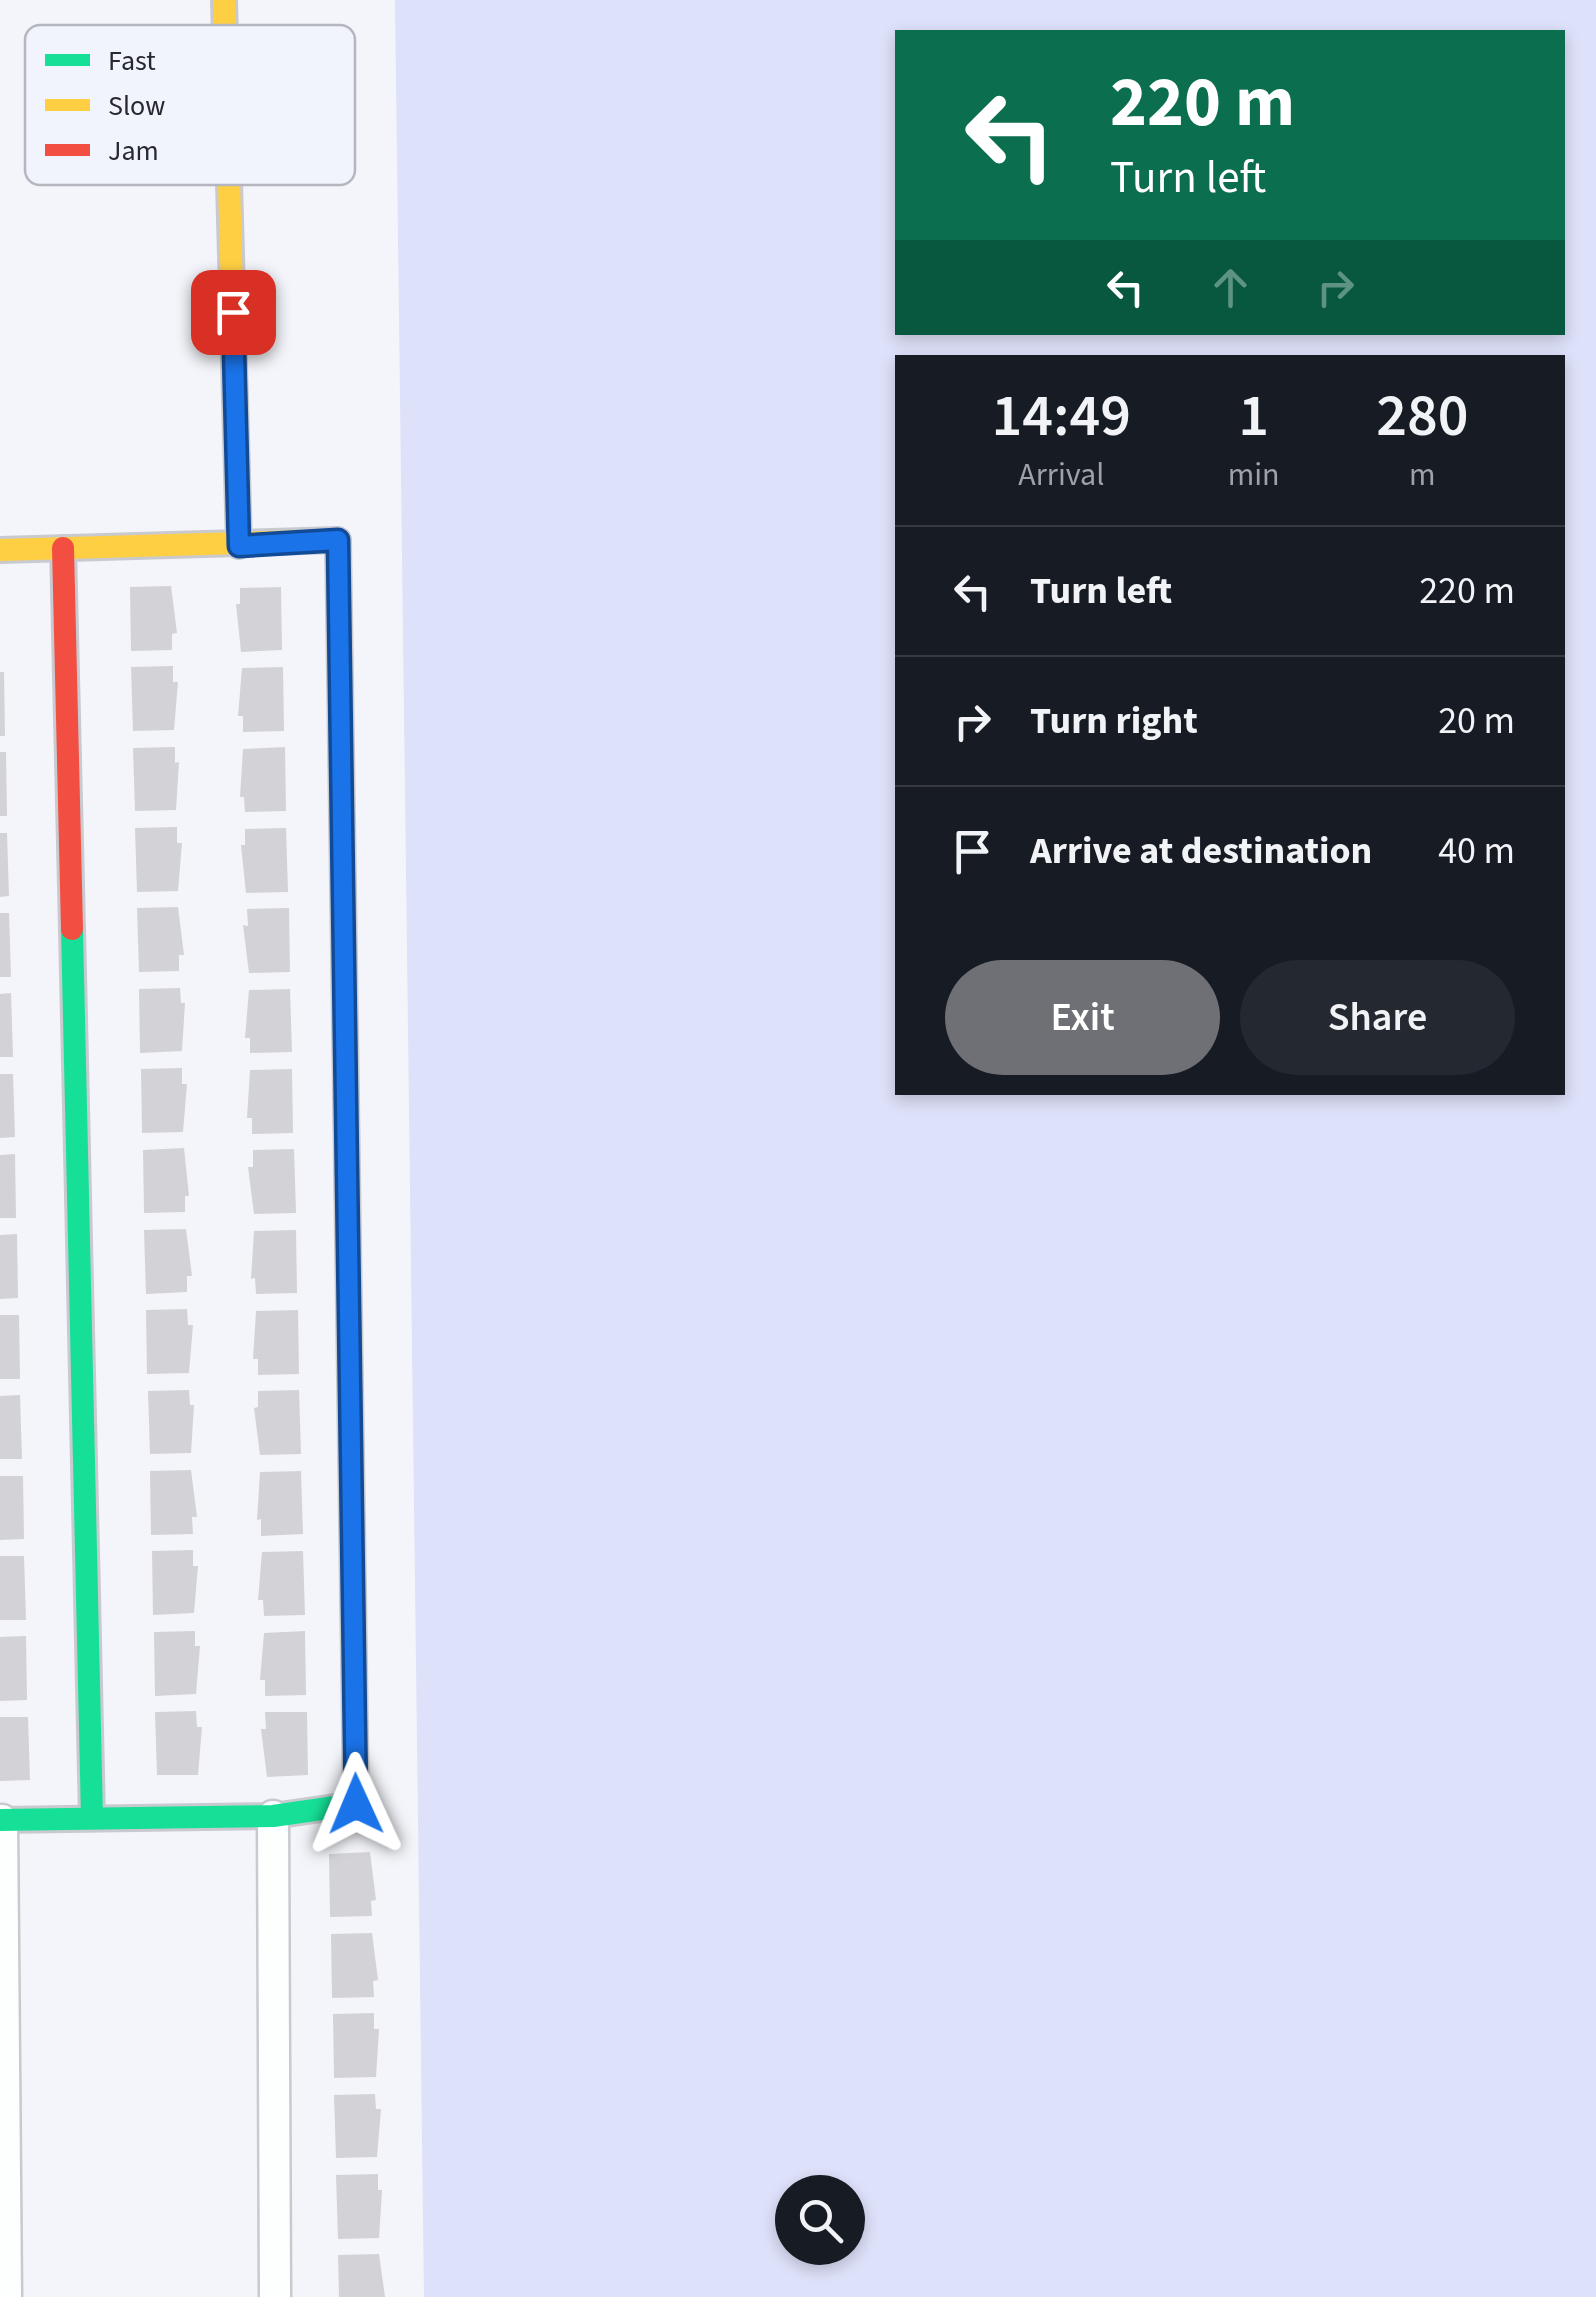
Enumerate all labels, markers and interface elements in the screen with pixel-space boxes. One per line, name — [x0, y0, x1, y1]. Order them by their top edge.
legend — [25, 25, 355, 185]
text: Fast — [108, 41, 156, 81]
text: 220 m — [1110, 53, 1295, 153]
icon: left — [945, 70, 1075, 200]
text: Slow — [108, 86, 165, 126]
text: Jam — [108, 131, 159, 171]
text: Turn left — [1110, 146, 1266, 210]
icon: left — [1098, 260, 1153, 315]
icon: ahead — [1203, 260, 1258, 315]
icon: right — [1308, 260, 1363, 315]
pin — [191, 270, 276, 355]
icon: arrive — [206, 285, 261, 340]
text: 14:49 — [992, 374, 1131, 459]
text: 1 — [1238, 374, 1269, 459]
text: 280 — [1376, 374, 1468, 459]
text: Arrival — [1018, 452, 1104, 498]
text: min — [1228, 452, 1280, 498]
text: m — [1409, 452, 1436, 498]
icon: left — [945, 564, 1000, 619]
text: Turn left — [1030, 564, 1172, 618]
text: 220 m — [1419, 564, 1515, 618]
icon: right — [945, 694, 1000, 749]
text: Turn right — [1030, 694, 1198, 748]
text: 20 m — [1438, 694, 1515, 748]
icon: arrive — [945, 824, 1000, 879]
text: Arrive at destination — [1030, 824, 1372, 878]
text: 40 m — [1438, 824, 1515, 878]
button: Exit — [945, 960, 1220, 1075]
button: Share — [1240, 960, 1515, 1075]
position arrow — [304, 1752, 408, 1856]
map controls — [775, 2175, 865, 2265]
button: search — [775, 2175, 865, 2265]

